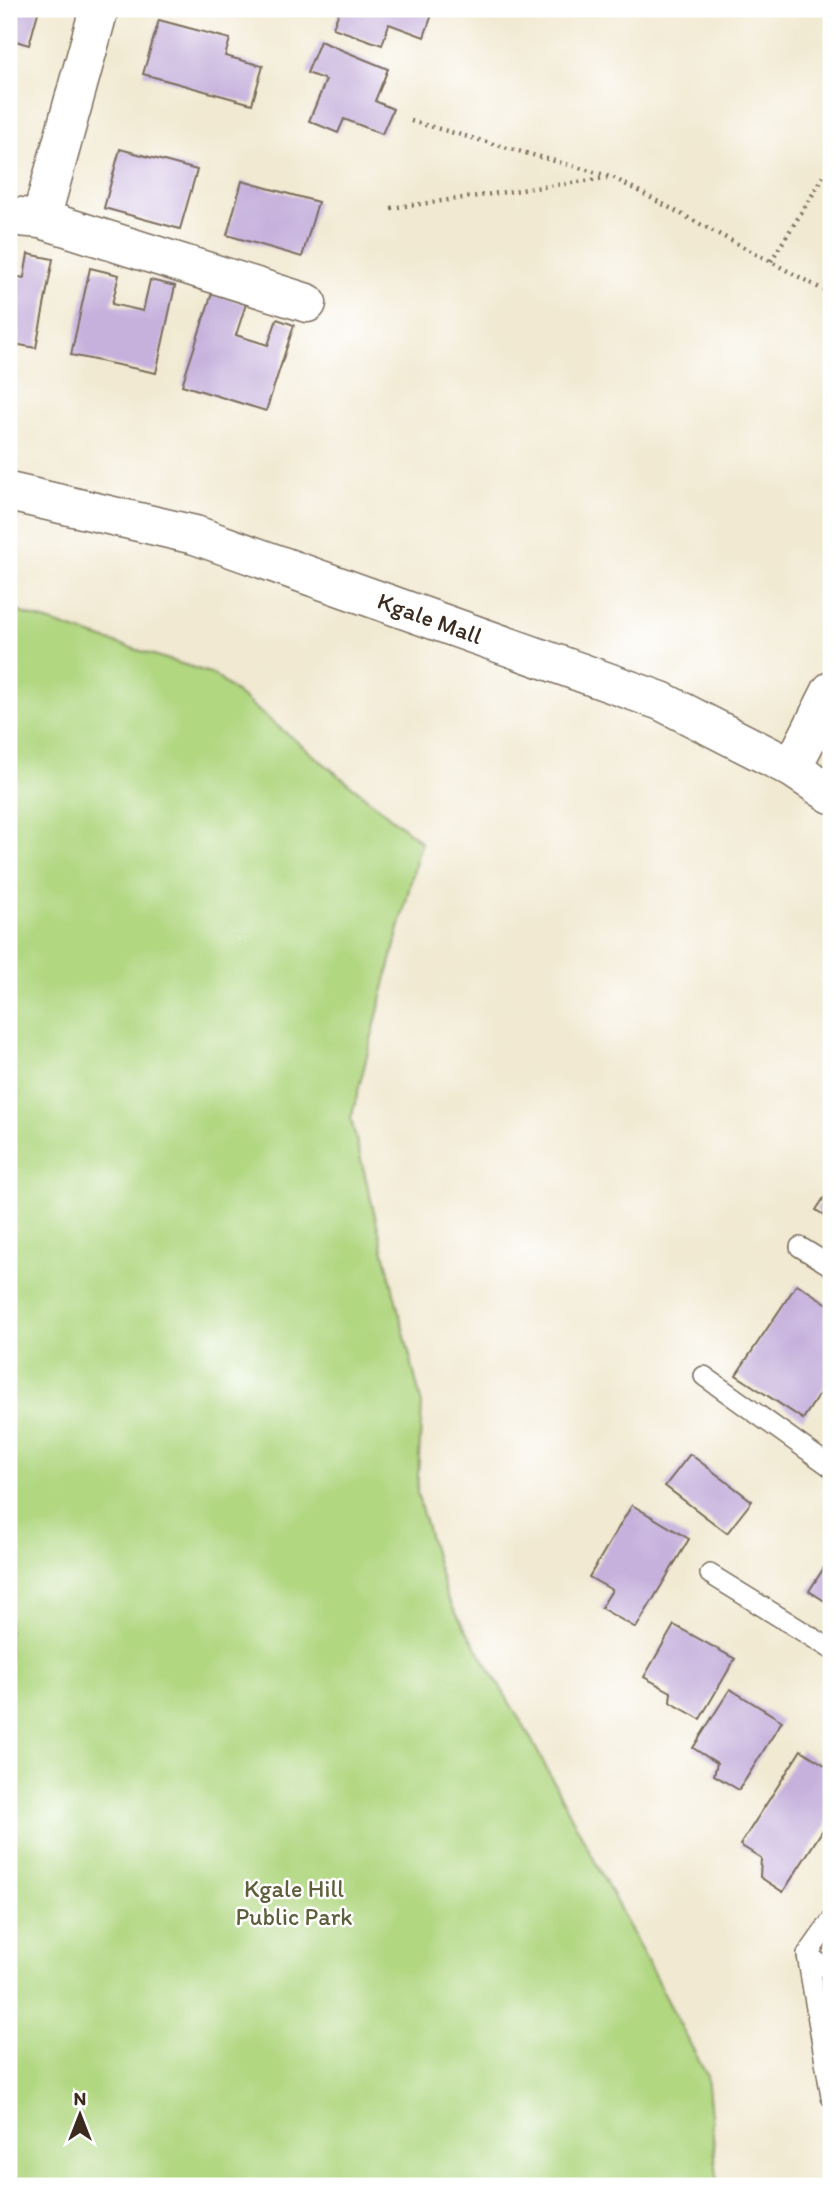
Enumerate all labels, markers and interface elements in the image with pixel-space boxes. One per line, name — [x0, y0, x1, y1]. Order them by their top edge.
street label: Kgale Mall — [374, 586, 486, 650]
park label: Kgale Hill Public Park — [236, 1874, 352, 1931]
north arrow — [46, 2080, 116, 2150]
text: N — [74, 2087, 86, 2110]

